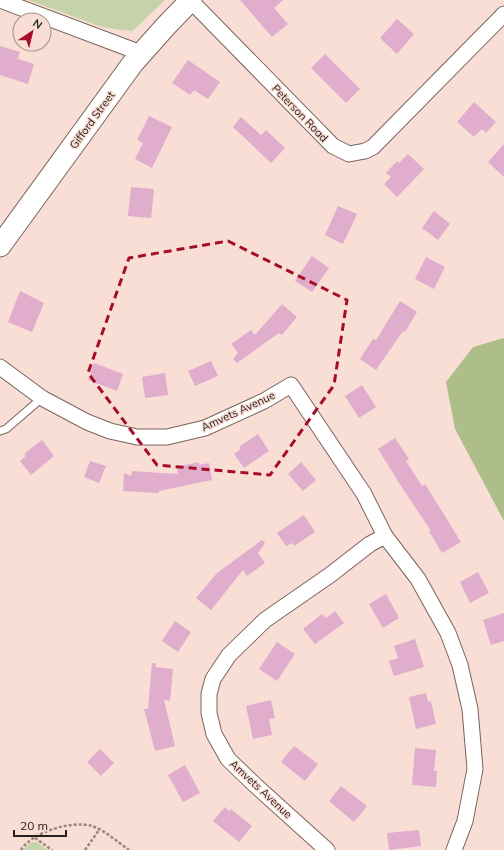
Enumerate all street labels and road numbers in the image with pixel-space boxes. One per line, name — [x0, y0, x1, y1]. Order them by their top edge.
street label: Peterson Road — [269, 81, 331, 145]
street label: Gifford Street — [66, 88, 118, 152]
street label: Amvets Avenue — [199, 388, 277, 434]
street label: Amvets Avenue — [227, 757, 295, 821]

